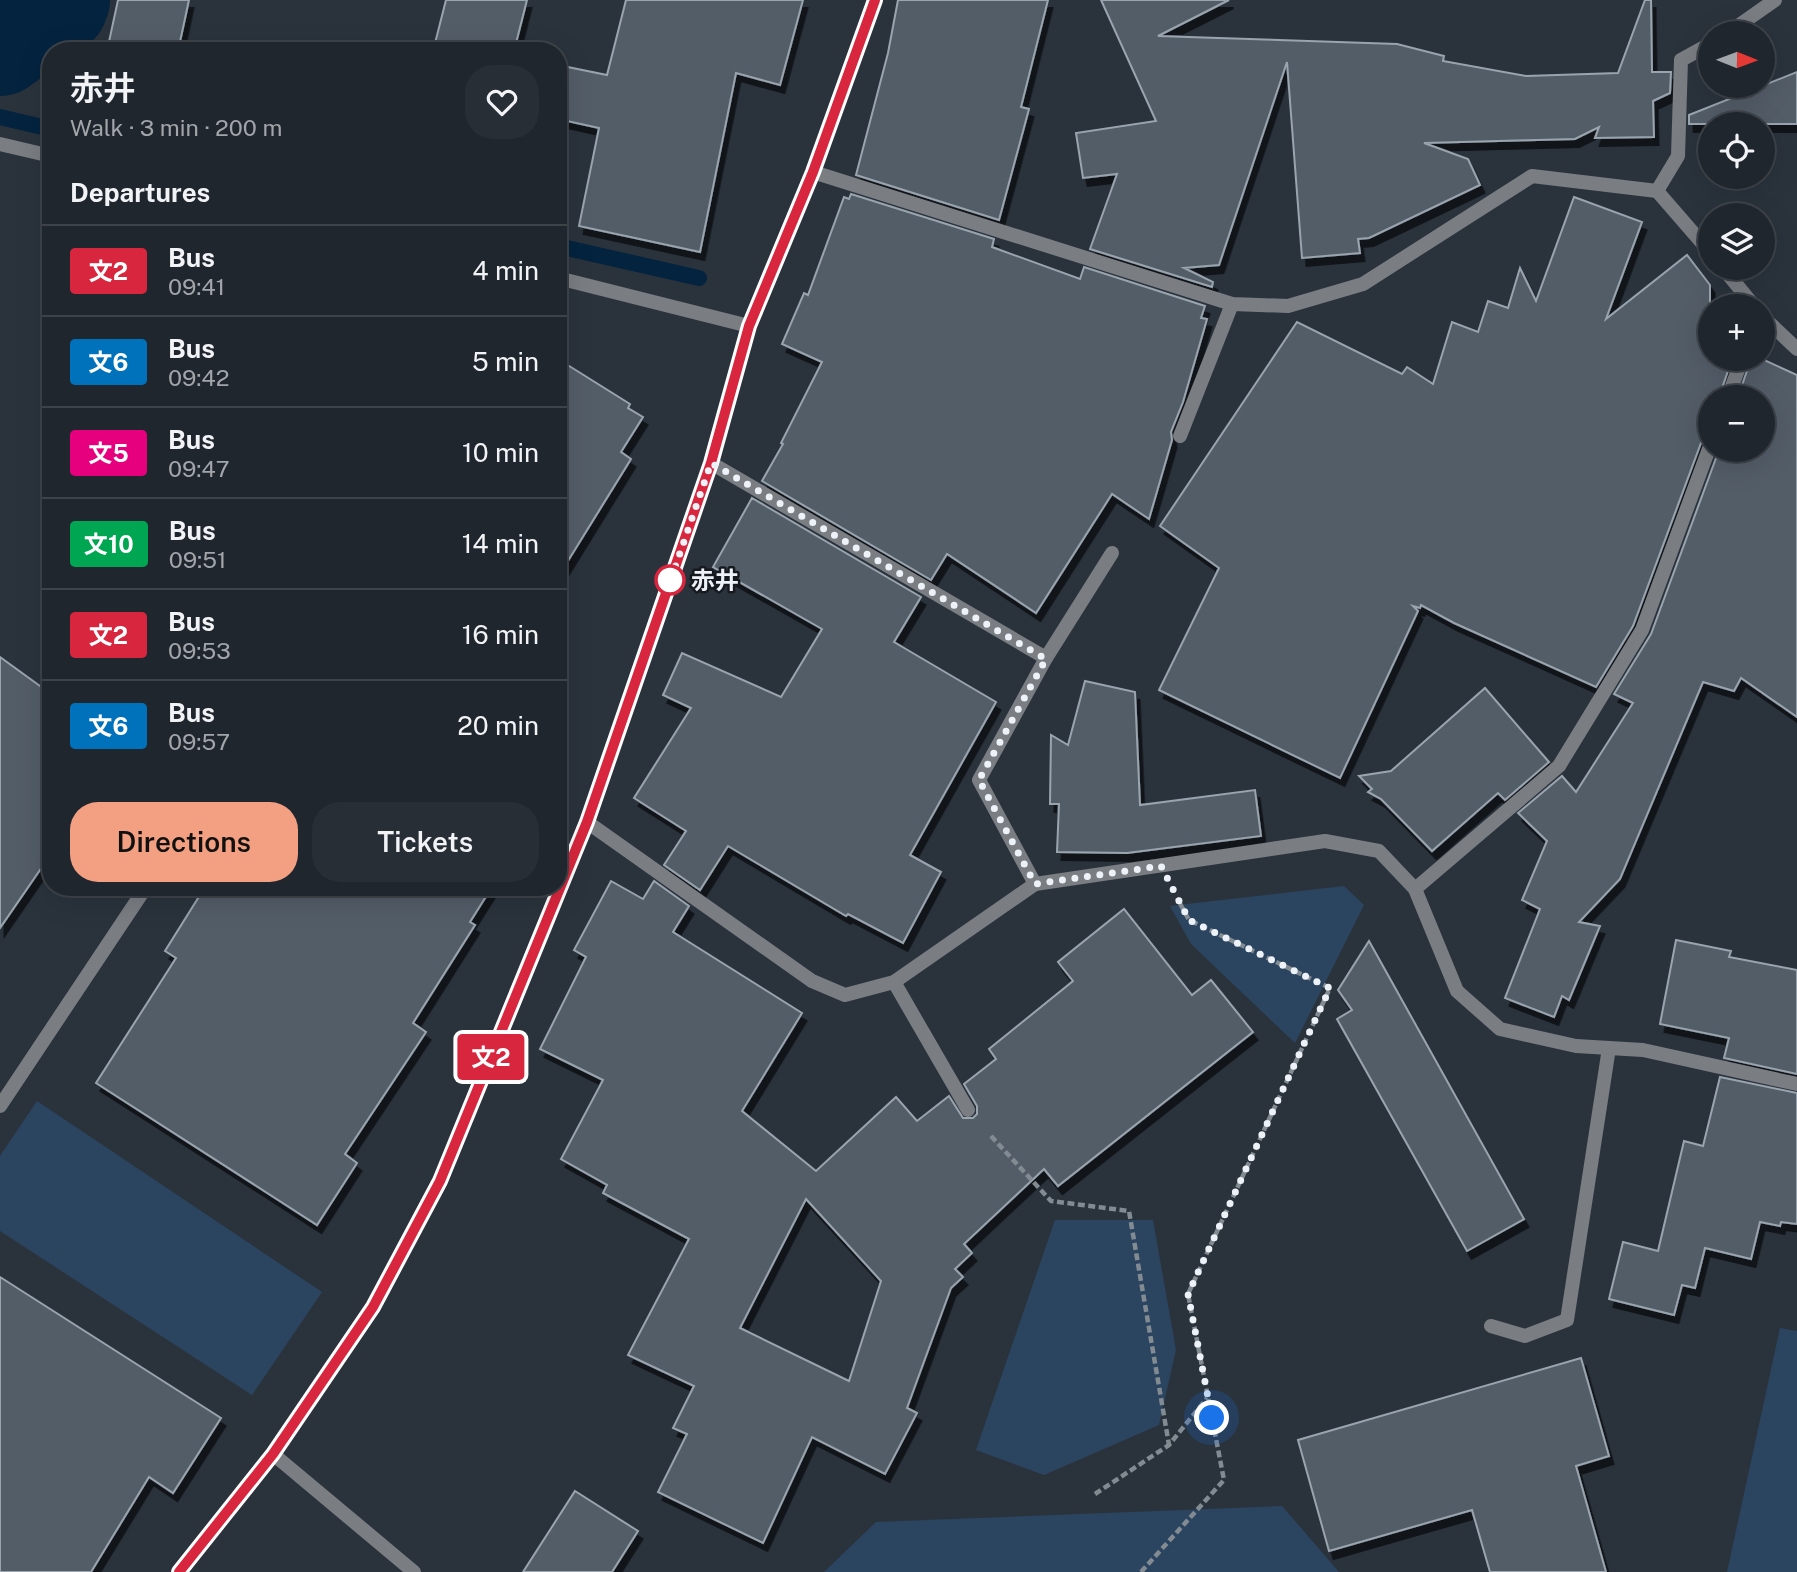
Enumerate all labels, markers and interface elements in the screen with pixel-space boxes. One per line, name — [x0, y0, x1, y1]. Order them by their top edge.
north arrow — [1698, 21, 1774, 98]
map controls — [1698, 21, 1775, 462]
button: heart — [465, 65, 539, 139]
text: 赤井 — [70, 69, 136, 107]
button: locate — [1698, 112, 1775, 189]
text: Walk · 3 min · 200 m — [70, 114, 282, 141]
text: Departures — [70, 177, 210, 208]
button: layers — [1698, 203, 1775, 280]
text: Bus — [168, 242, 215, 273]
text: 4 min — [472, 255, 539, 286]
text: 文2 — [89, 257, 128, 285]
text: 09:41 — [168, 273, 225, 300]
button: + — [1698, 294, 1775, 371]
text: Bus — [168, 333, 215, 364]
text: 5 min — [472, 346, 539, 377]
text: 文6 — [89, 348, 128, 376]
text: 09:42 — [168, 364, 230, 391]
button: − — [1698, 385, 1775, 462]
text: Bus — [168, 424, 215, 455]
text: 10 min — [462, 437, 539, 468]
text: 文5 — [88, 439, 129, 467]
text: 09:47 — [168, 455, 230, 482]
text: Bus — [169, 515, 216, 546]
text: 14 min — [462, 528, 539, 559]
text: 文10 — [84, 530, 134, 558]
text: 09:51 — [169, 546, 226, 573]
marker: 赤井 — [655, 565, 685, 595]
place label: 赤井 — [691, 566, 739, 594]
text: Bus — [168, 606, 215, 637]
text: 16 min — [462, 619, 539, 650]
text: 文2 — [89, 621, 128, 649]
text: 09:53 — [168, 637, 231, 664]
text: Bus — [168, 697, 215, 728]
text: 20 min — [457, 710, 539, 741]
text: 文6 — [89, 712, 128, 740]
text: 09:57 — [168, 728, 230, 755]
button: Directions — [70, 802, 298, 882]
button: Tickets — [312, 802, 539, 882]
line badge: 文2 — [460, 1034, 522, 1080]
text: 文2 — [471, 1043, 511, 1071]
your location — [1194, 1400, 1229, 1435]

